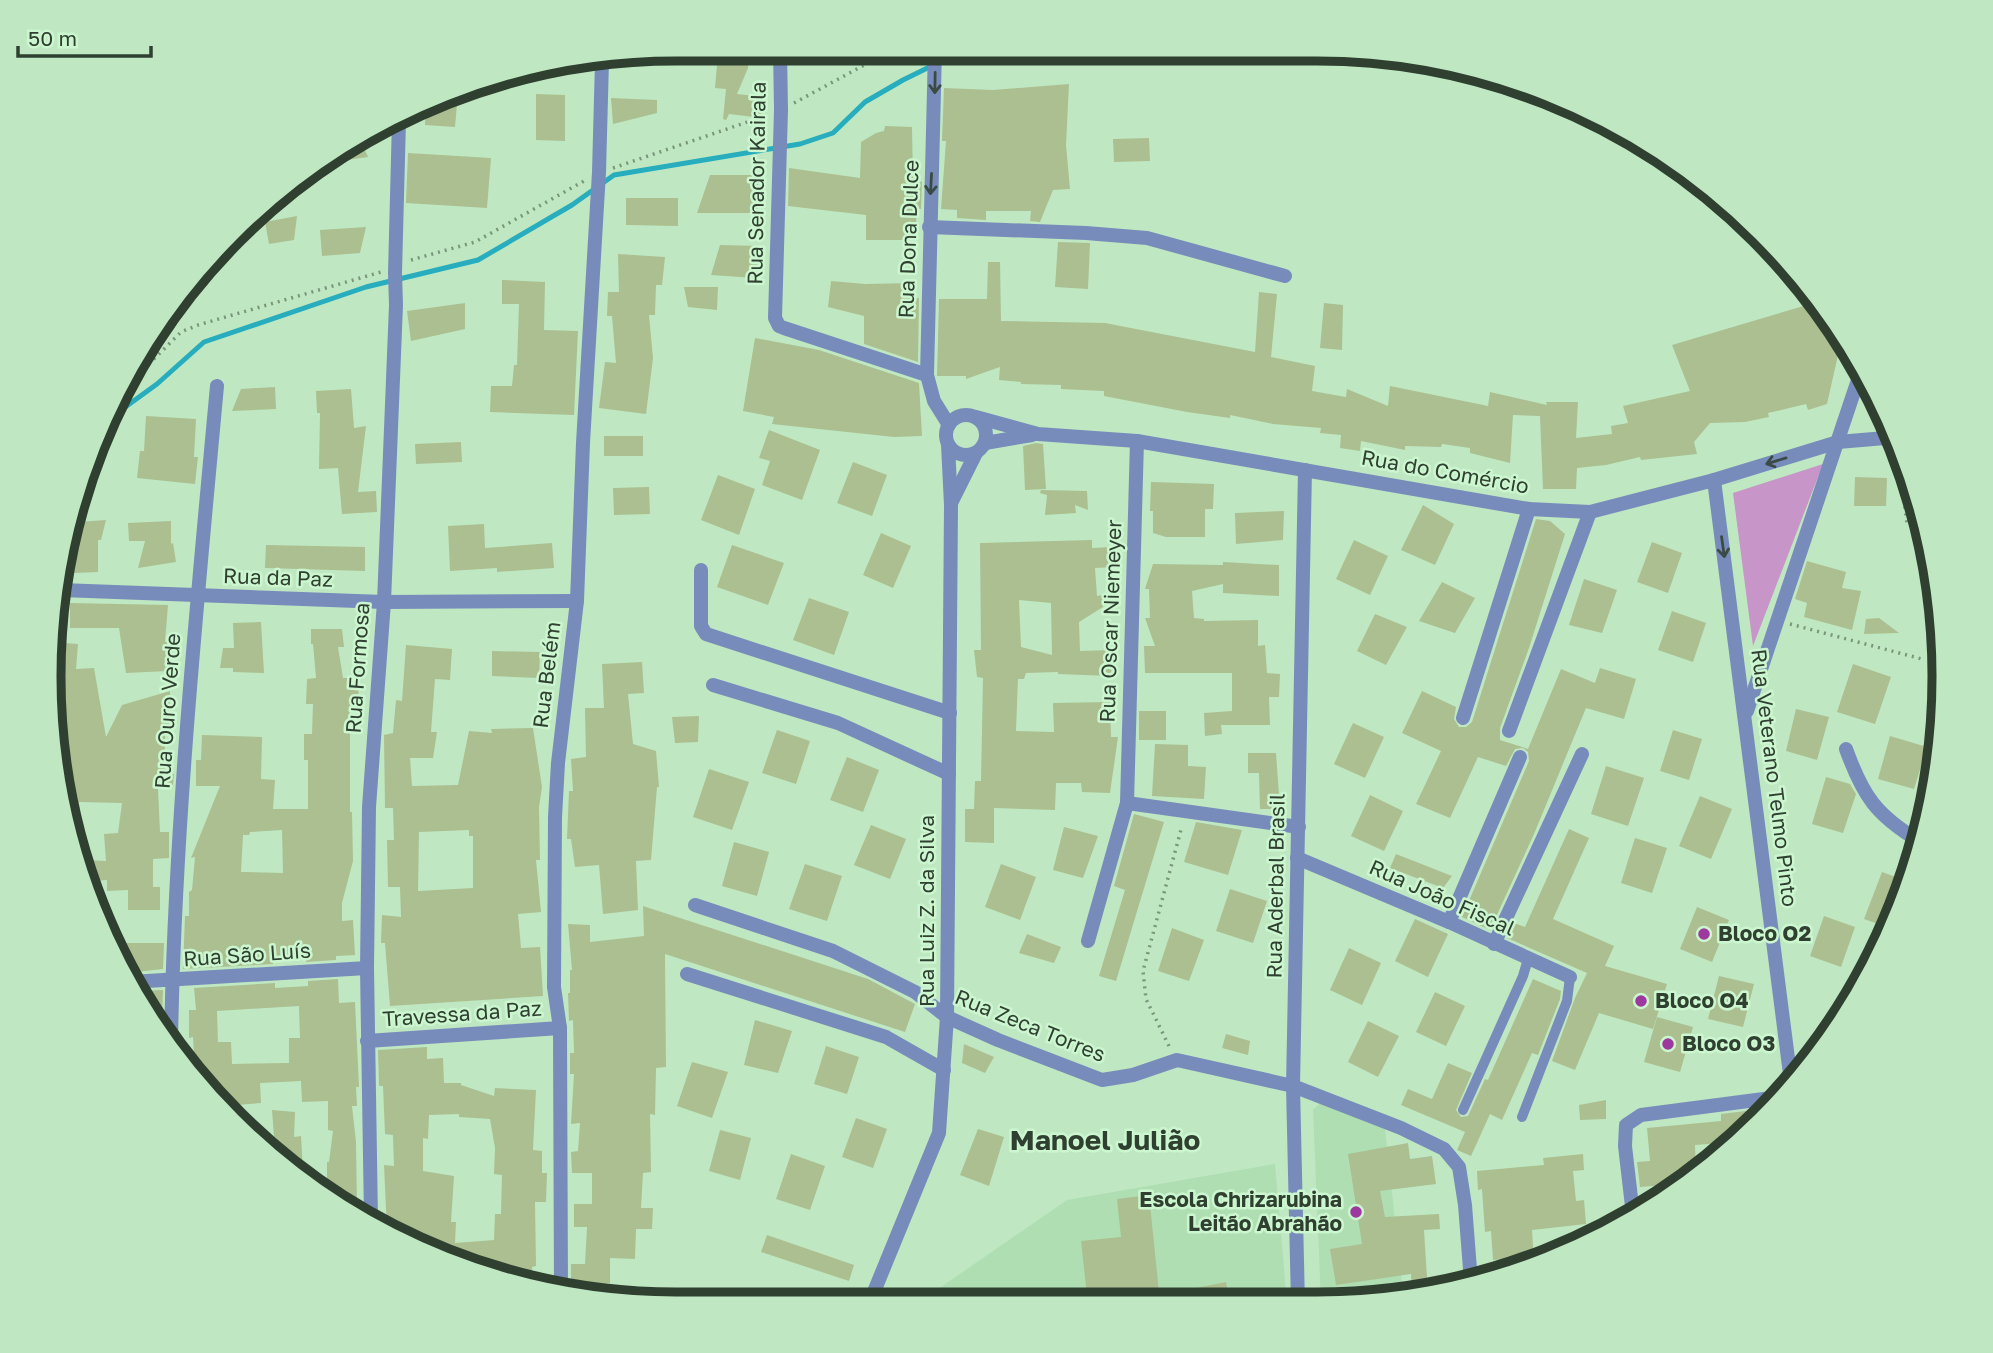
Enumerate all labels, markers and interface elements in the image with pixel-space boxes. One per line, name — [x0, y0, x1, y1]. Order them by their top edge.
scale bar — [18, 14, 150, 58]
text: 50 m — [28, 25, 77, 51]
one-way arrow — [928, 71, 941, 94]
street label: Rua Senador Kairala — [741, 81, 771, 285]
street label: Rua Dona Dulce — [892, 159, 924, 319]
one-way arrow — [925, 173, 938, 196]
street label: Rua do Comércio — [1359, 443, 1531, 499]
one-way arrow — [1765, 456, 1787, 469]
street label: Rua Oscar Niemeyer — [1093, 519, 1127, 723]
one-way arrow — [1717, 536, 1730, 558]
street label: Rua da Paz — [223, 562, 333, 592]
street label: Rua Formosa — [339, 602, 375, 734]
street label: Rua Belém — [527, 620, 565, 730]
street label: Rua Ouro Verde — [149, 632, 185, 790]
street label: Rua Veterano Telmo Pinto — [1746, 648, 1804, 908]
street label: Rua Aderbal Brasil — [1260, 793, 1290, 979]
street label: Rua Luiz Z. da Silva — [913, 815, 939, 1007]
street label: Rua João Fiscal — [1365, 853, 1519, 941]
place label: Bloco O2 — [1718, 920, 1811, 946]
marker: Bloco O2 — [1696, 926, 1712, 942]
street label: Rua São Luís — [182, 937, 312, 971]
street label: Rua Zeca Torres — [951, 983, 1109, 1067]
place label: Bloco O4 — [1655, 987, 1749, 1013]
marker: Bloco O4 — [1633, 993, 1649, 1009]
street label: Travessa da Paz — [381, 994, 542, 1032]
place label: Bloco O3 — [1682, 1030, 1775, 1056]
marker: Bloco O3 — [1660, 1036, 1676, 1052]
district label: Manoel Julião — [1010, 1123, 1200, 1156]
place label: Escola Chrizarubina Leitão Abrahão — [1139, 1186, 1342, 1236]
marker: Escola Chrizarubina Leitão Abrahão — [1348, 1204, 1364, 1220]

